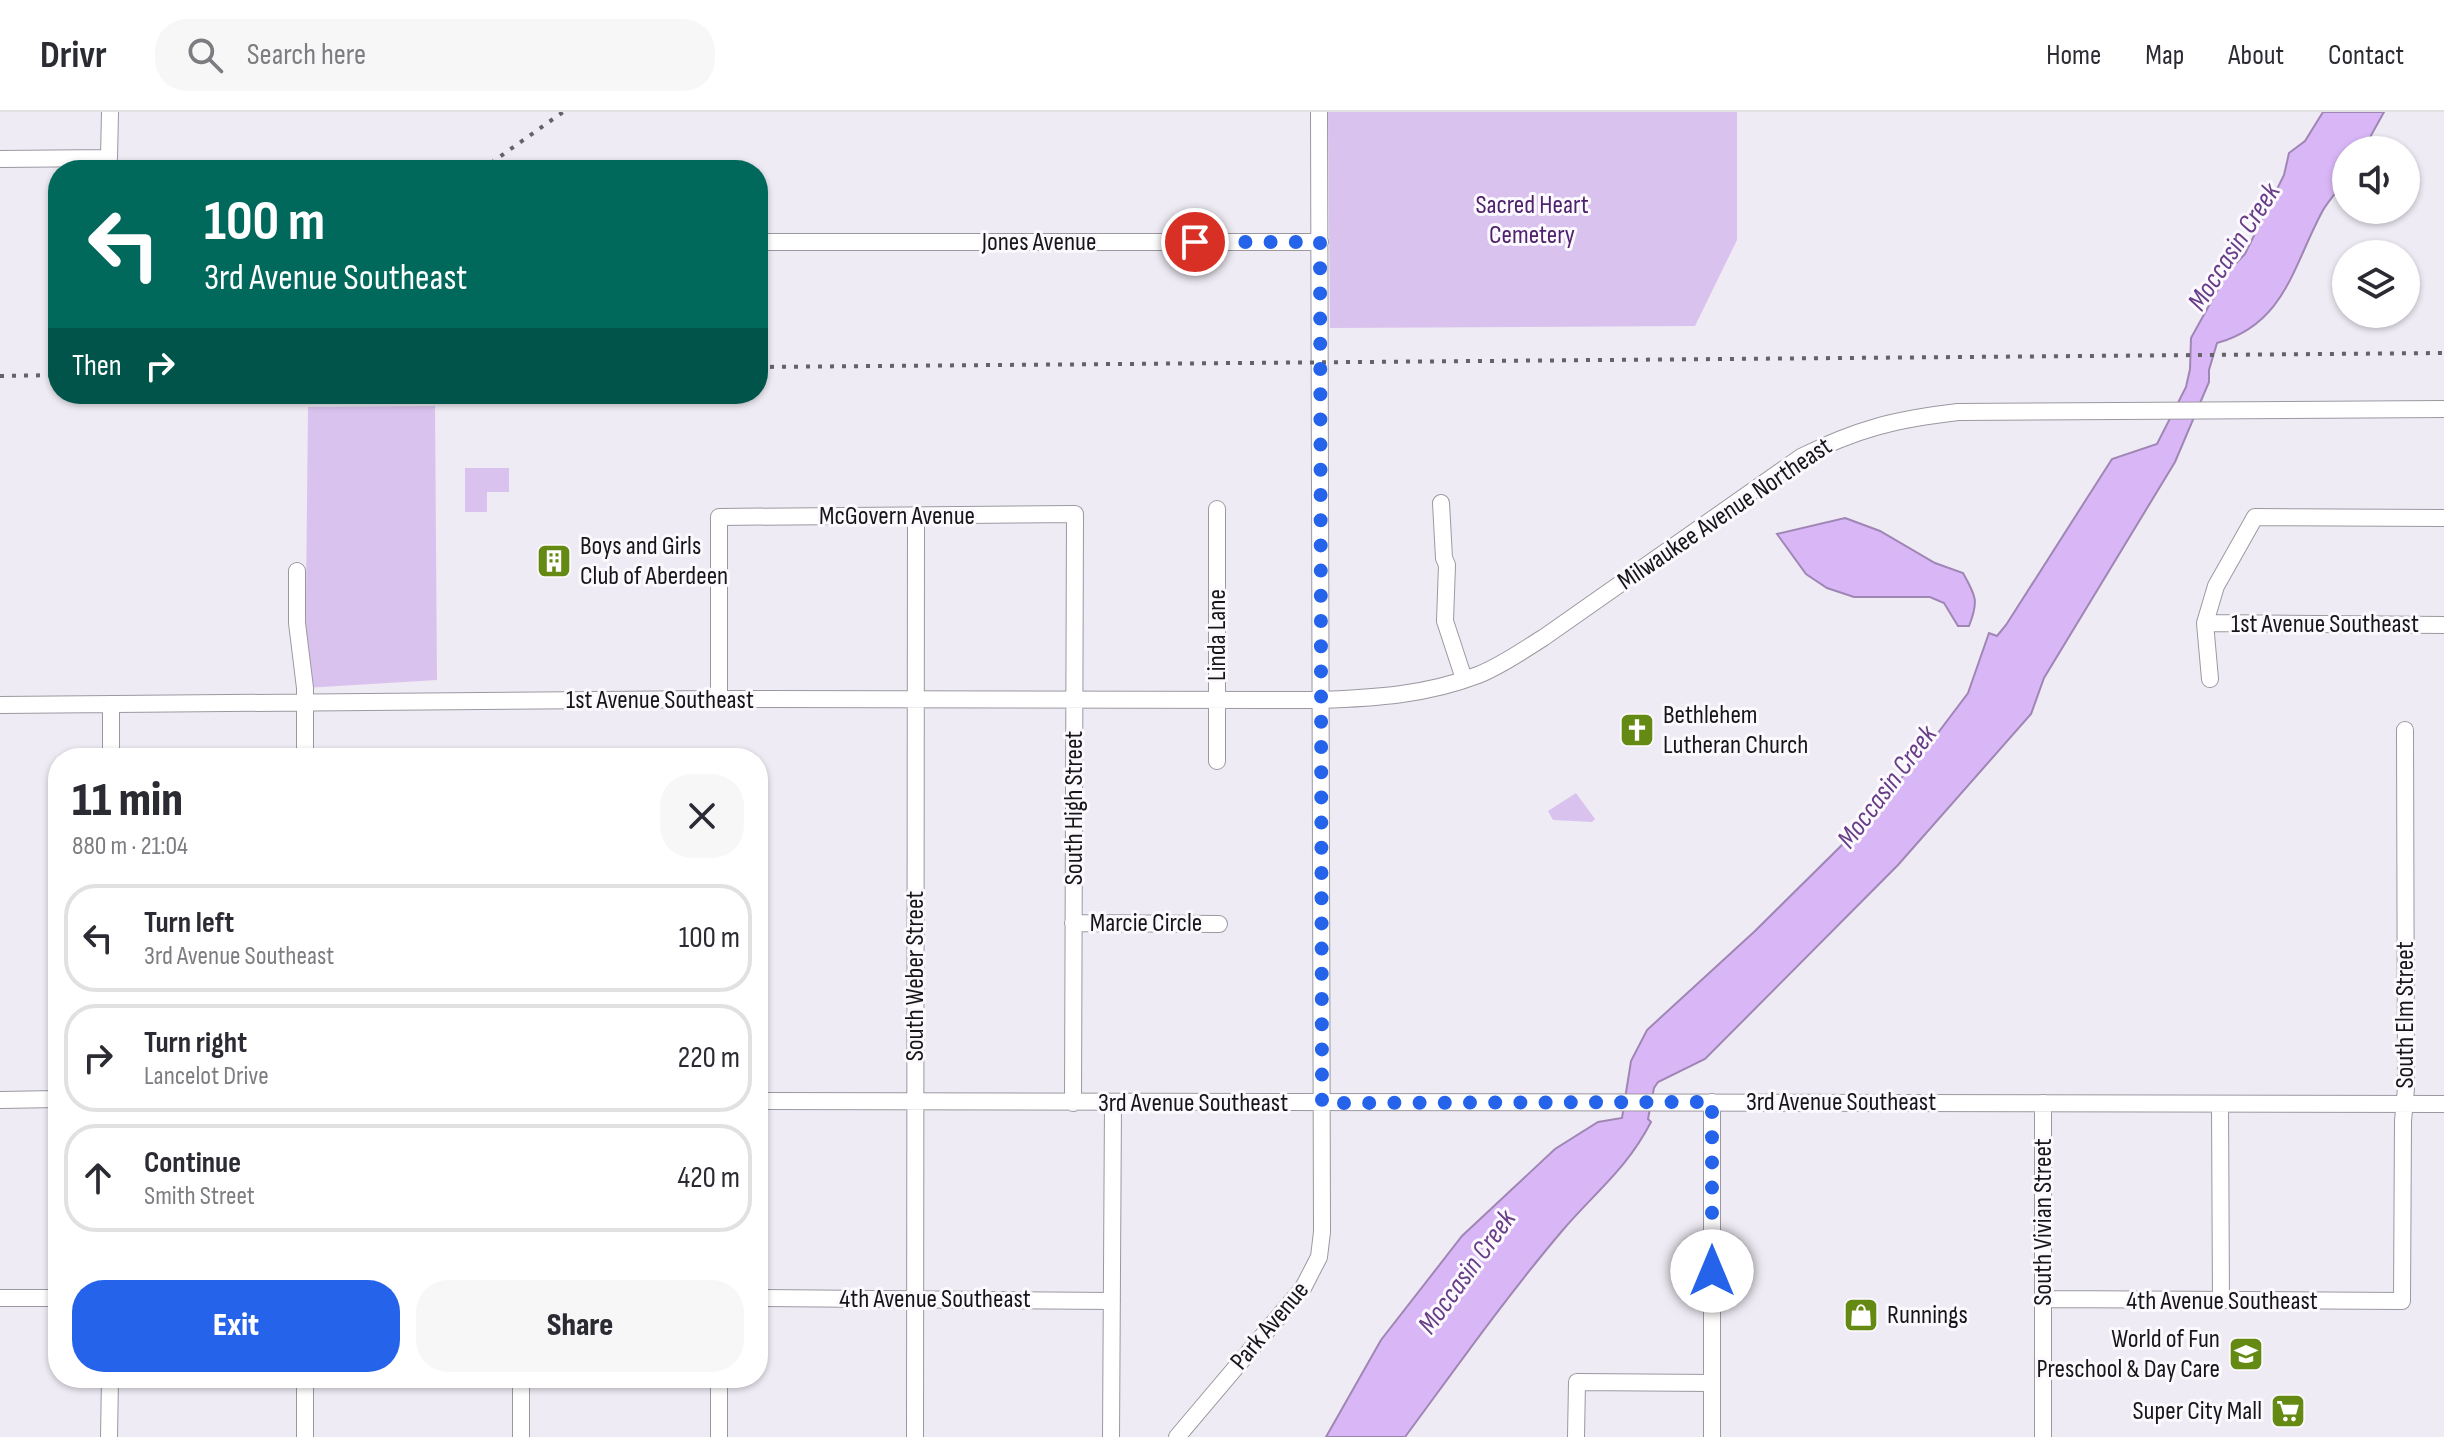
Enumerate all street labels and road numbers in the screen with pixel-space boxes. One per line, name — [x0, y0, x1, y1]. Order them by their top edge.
street label: Jones Avenue — [981, 227, 1096, 258]
street label: Milwaukee Avenue Northeast — [1612, 431, 1838, 597]
street label: McGovern Avenue — [819, 501, 975, 532]
street label: Linda Lane — [1202, 589, 1233, 681]
street label: 1st Avenue Southeast — [2231, 609, 2419, 640]
street label: 1st Avenue Southeast — [566, 685, 754, 716]
street label: South High Street — [1059, 731, 1090, 885]
street label: South Weber Street — [900, 891, 931, 1061]
street label: Marcie Circle — [1090, 908, 1202, 939]
street label: South Elm Street — [2390, 941, 2421, 1089]
street label: 3rd Avenue Southeast — [1746, 1087, 1936, 1118]
street label: 3rd Avenue Southeast — [1098, 1088, 1288, 1119]
street label: South Vivian Street — [2028, 1138, 2059, 1306]
street label: Park Avenue — [1224, 1276, 1316, 1376]
street label: 4th Avenue Southeast — [839, 1284, 1031, 1315]
street label: 4th Avenue Southeast — [2126, 1286, 2318, 1317]

